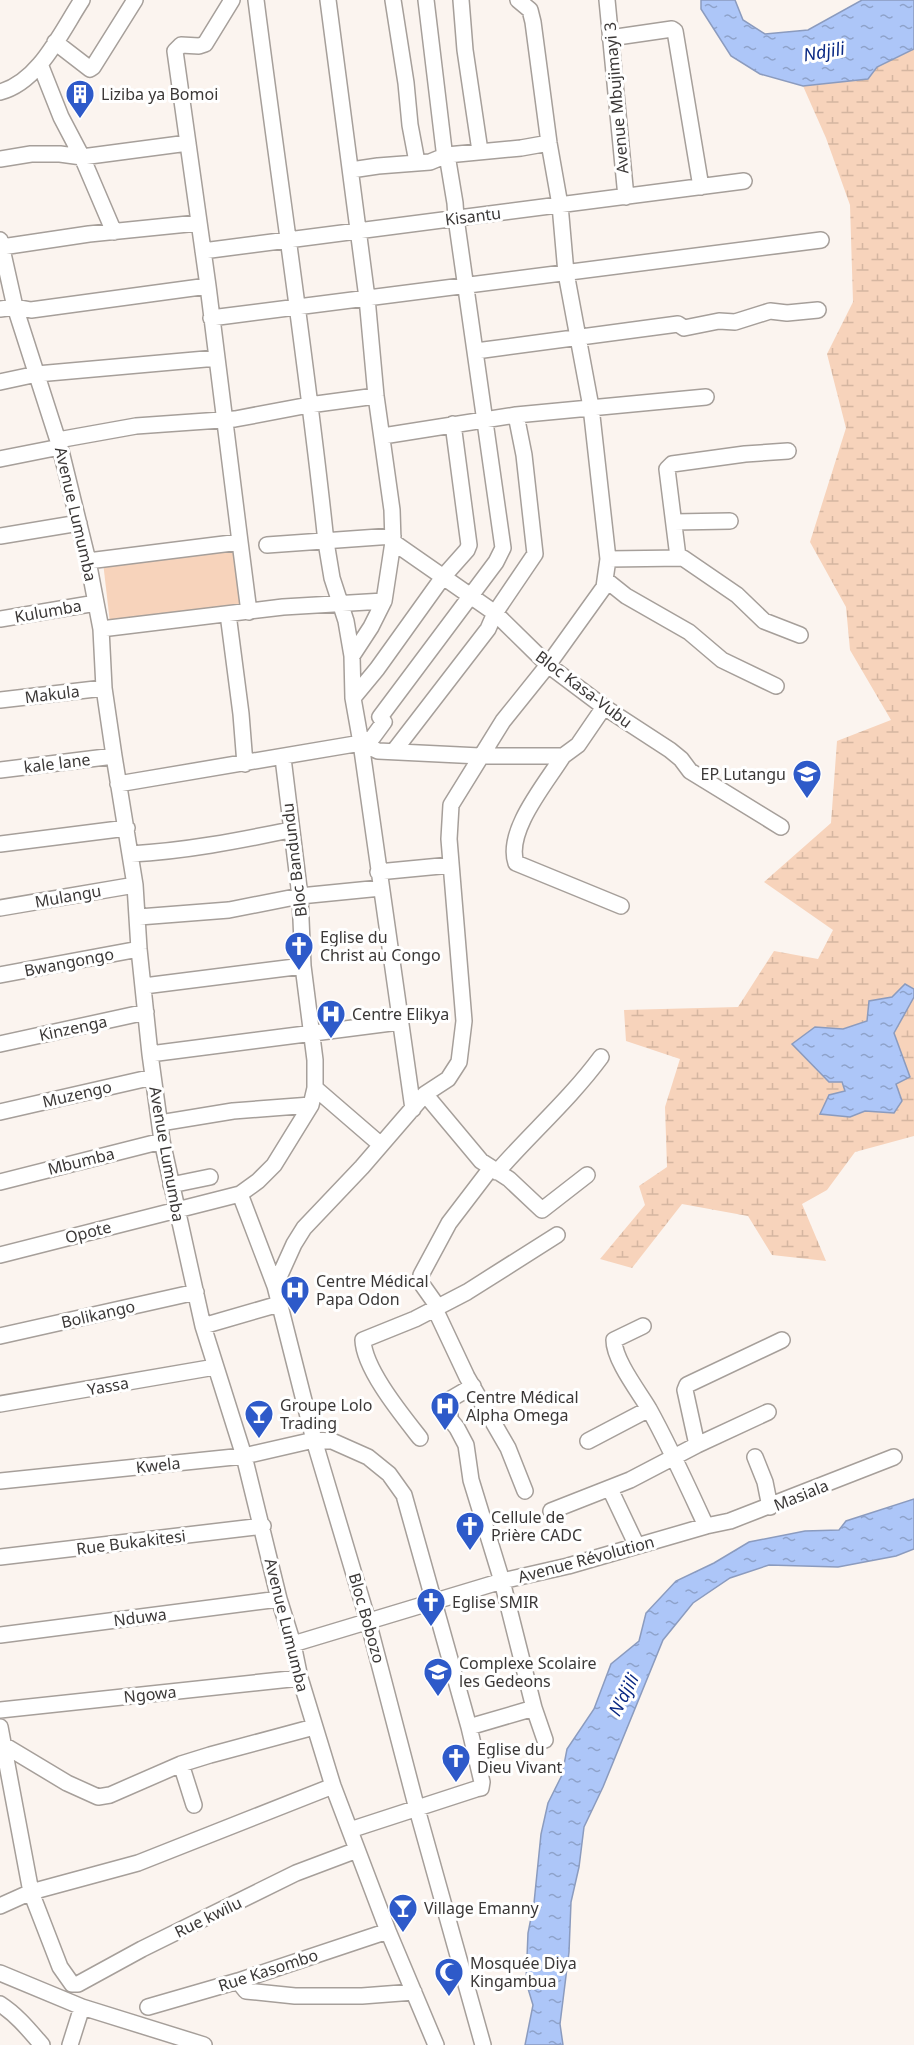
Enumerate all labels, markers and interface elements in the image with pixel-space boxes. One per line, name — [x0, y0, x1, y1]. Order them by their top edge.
street label: Avenue Mbujimayi 3 — [598, 21, 634, 175]
water label: Ndjili — [801, 36, 847, 66]
building icon: Liziba ya Bomoi — [64, 78, 96, 120]
place label: Liziba ya Bomoi — [101, 83, 218, 105]
street label: Kisantu — [444, 202, 502, 230]
street label: Avenue Lumumba — [50, 445, 102, 583]
street label: Kulumba — [13, 594, 83, 628]
street label: Bloc Kasa-Vubu — [531, 645, 637, 733]
street label: Makula — [23, 680, 81, 708]
street label: kale lane — [22, 748, 92, 778]
school or university icon: EP Lutangu — [791, 758, 823, 800]
place label: EP Lutangu — [701, 763, 786, 785]
street label: Bloc Bandundu — [276, 802, 312, 918]
street label: Mulangu — [33, 879, 103, 913]
place label: Eglise du Christ au Congo — [320, 926, 441, 966]
church icon: Eglise du Christ au Congo — [283, 930, 315, 972]
street label: Bwangongo — [22, 943, 116, 981]
hospital icon: Centre Elikya — [315, 998, 347, 1040]
place label: Centre Elikya — [352, 1003, 449, 1025]
street label: Kinzenga — [37, 1010, 109, 1046]
street label: Muzengo — [40, 1075, 114, 1113]
street label: Avenue Lumumba — [144, 1085, 190, 1223]
street label: Mbumba — [45, 1142, 117, 1180]
street label: Opote — [63, 1216, 113, 1248]
place label: Centre Médical Papa Odon — [316, 1270, 429, 1310]
hospital icon: Centre Médical Papa Odon — [279, 1274, 311, 1316]
street label: Bolikango — [59, 1295, 137, 1333]
street label: Yassa — [86, 1372, 130, 1400]
place label: Centre Médical Alpha Omega — [466, 1386, 579, 1426]
hospital icon: Centre Médical Alpha Omega — [429, 1390, 461, 1432]
place label: Groupe Lolo Trading — [280, 1394, 372, 1434]
bar icon: Groupe Lolo Trading — [243, 1398, 275, 1440]
street label: Kwela — [135, 1452, 181, 1478]
street label: Masiala — [770, 1474, 832, 1516]
place label: Cellule de Prière CADC — [491, 1506, 582, 1546]
church icon: Cellule de Prière CADC — [454, 1510, 486, 1552]
street label: Rue Bukakitesi — [75, 1524, 187, 1560]
street label: Avenue Révolution — [515, 1530, 657, 1588]
street label: Avenue Lumumba — [260, 1556, 314, 1694]
street label: Bloc Bobozo — [344, 1570, 390, 1666]
church icon: Eglise SMIR — [415, 1586, 447, 1628]
place label: Eglise SMIR — [452, 1591, 539, 1613]
street label: Nduwa — [112, 1603, 168, 1631]
place label: Complexe Scolaire les Gedeons — [459, 1652, 596, 1692]
school or university icon: Complexe Scolaire les Gedeons — [422, 1656, 454, 1698]
water label: N'djili — [602, 1669, 644, 1720]
street label: Ngowa — [123, 1680, 177, 1708]
place label: Eglise du Dieu Vivant — [477, 1738, 563, 1778]
church icon: Eglise du Dieu Vivant — [440, 1742, 472, 1784]
street label: Rue kwilu — [171, 1891, 245, 1943]
bar icon: Village Emanny — [387, 1892, 419, 1934]
place label: Village Emanny — [424, 1897, 540, 1919]
street label: Rue Kasombo — [215, 1944, 321, 1996]
place label: Mosquée Diya Kingambua — [470, 1952, 577, 1992]
mosque icon: Mosquée Diya Kingambua — [433, 1956, 465, 1998]

